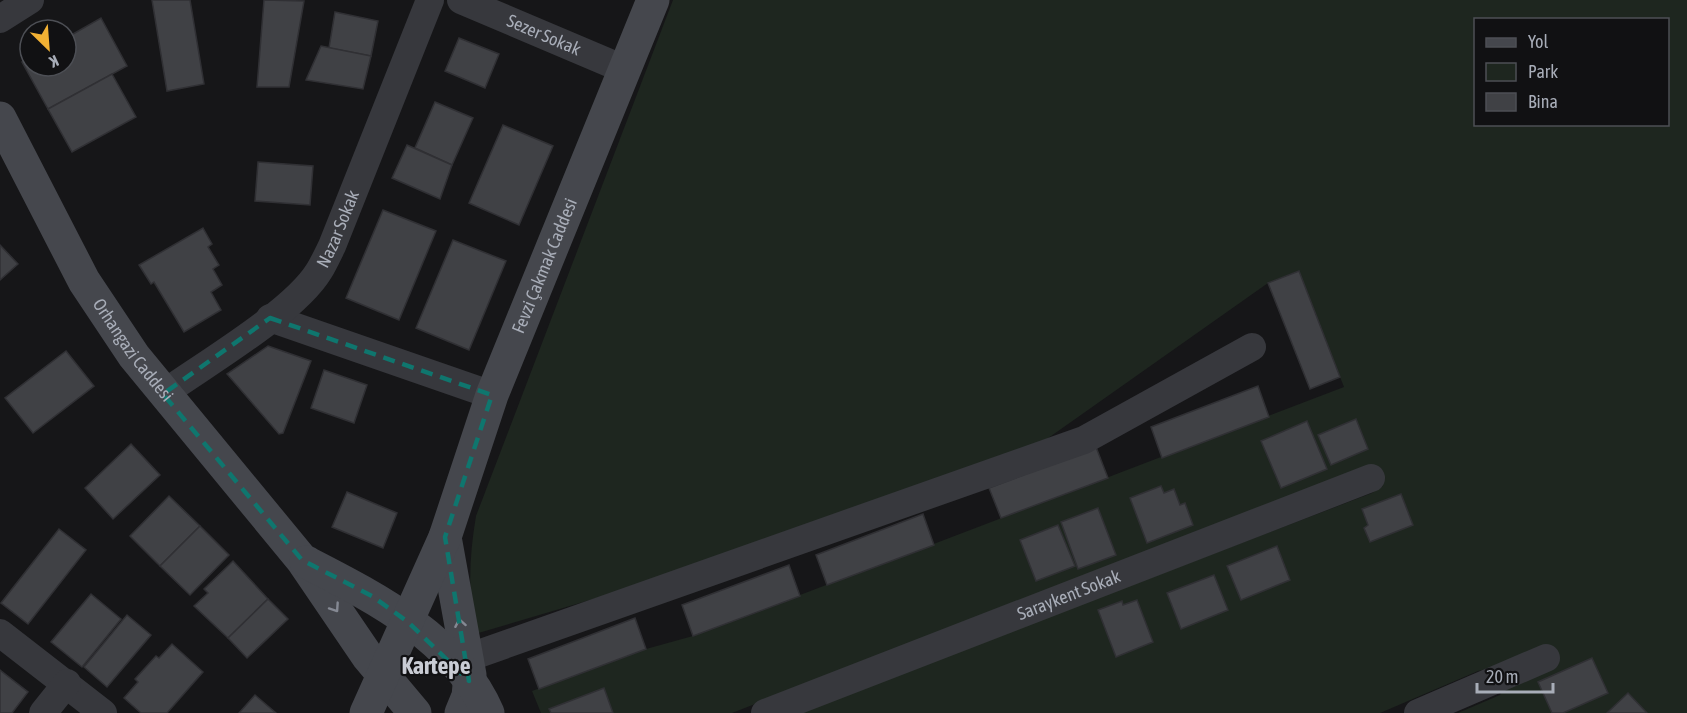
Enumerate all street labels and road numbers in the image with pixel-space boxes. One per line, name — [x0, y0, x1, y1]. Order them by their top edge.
street label: Sezer Sokak — [504, 10, 584, 60]
street label: Nazar Sokak — [312, 187, 363, 271]
street label: Fevzi Çakmak Caddesi — [507, 195, 581, 336]
street label: Orhangazi Caddesi — [89, 294, 178, 405]
street label: Saraykent Sokak — [1014, 565, 1123, 624]

